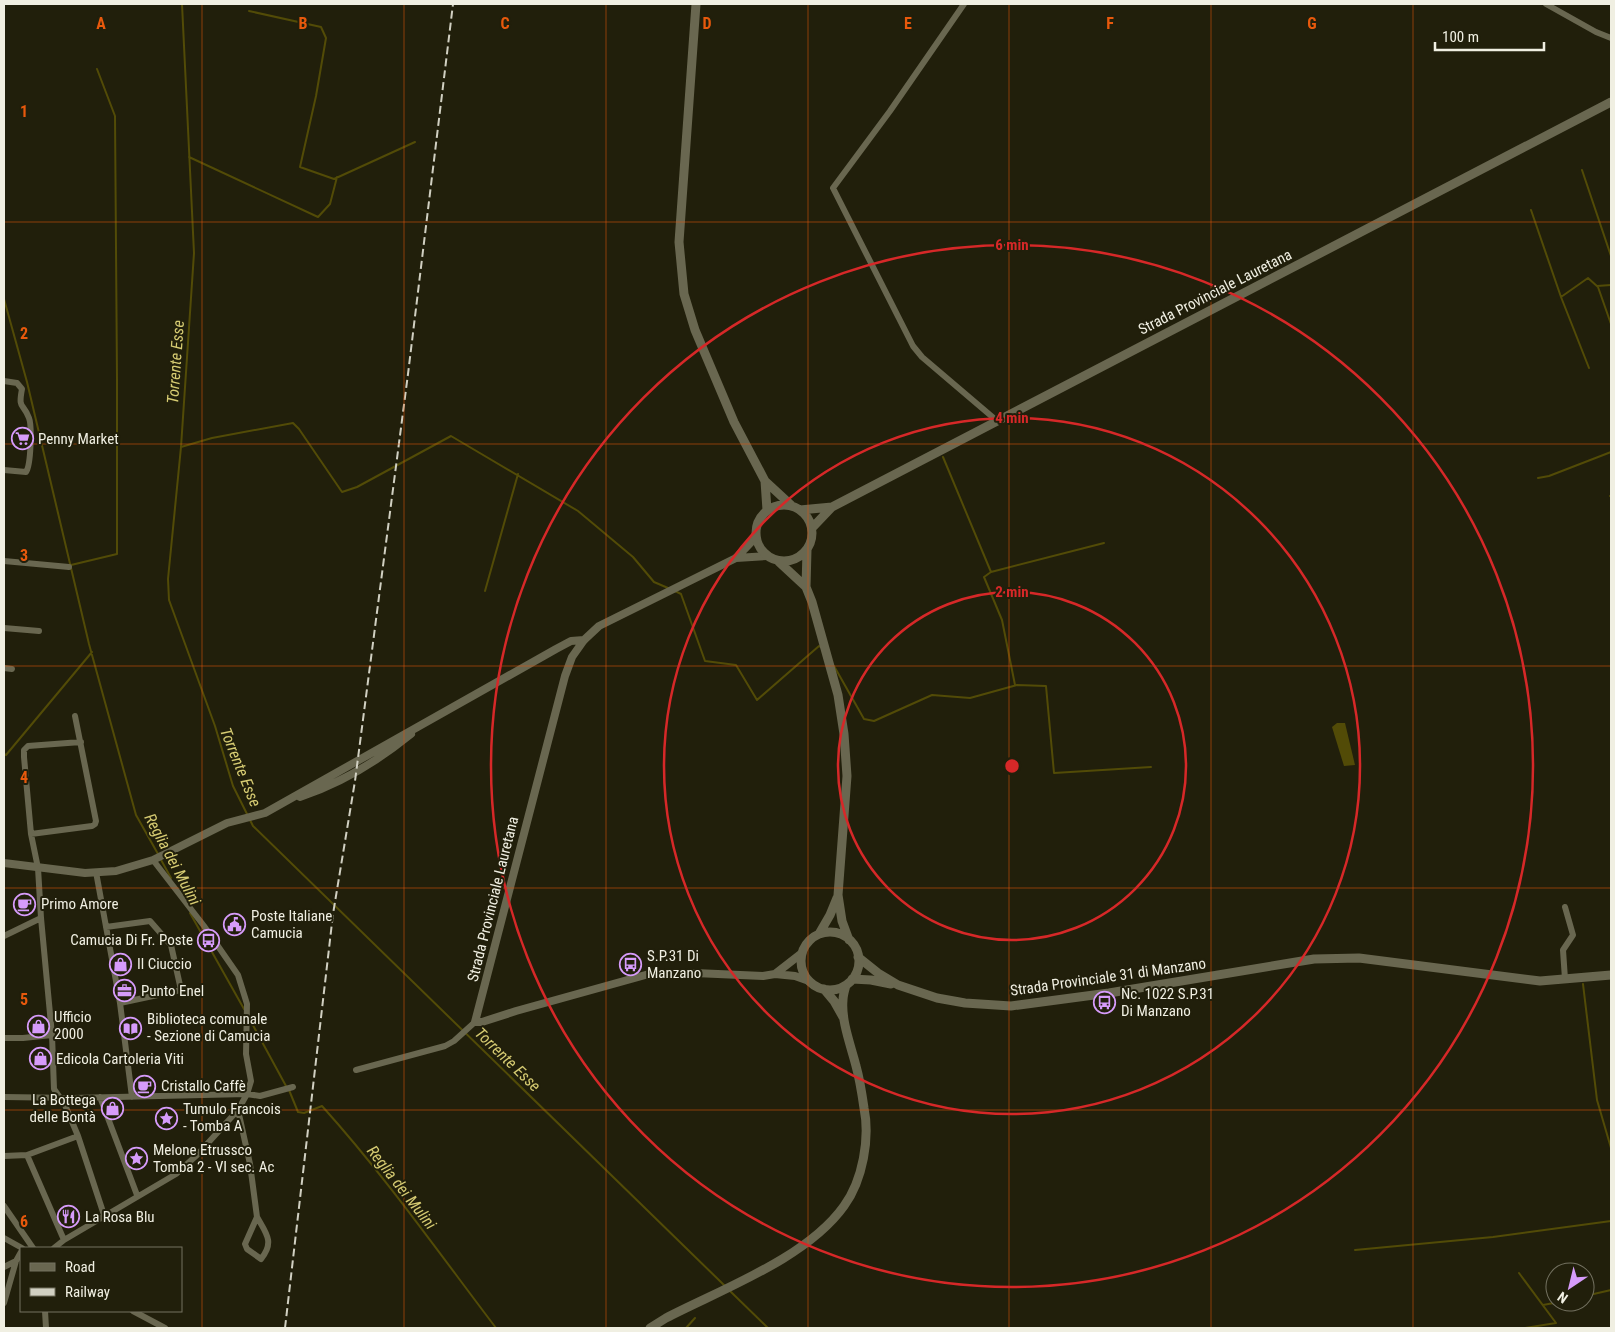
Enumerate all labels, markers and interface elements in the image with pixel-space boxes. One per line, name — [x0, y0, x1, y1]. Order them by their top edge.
text: A — [96, 14, 106, 33]
text: B — [299, 14, 308, 33]
text: C — [500, 14, 510, 33]
text: D — [702, 14, 712, 33]
text: E — [904, 14, 912, 33]
text: F — [1106, 14, 1114, 33]
text: G — [1307, 14, 1317, 33]
scale bar — [1435, 20, 1544, 52]
text: 100 m — [1442, 28, 1479, 46]
text: 1 — [20, 102, 28, 121]
text: 6 min — [995, 236, 1029, 254]
street label: Strada Provinciale Lauretana — [1135, 245, 1295, 339]
water label: Torrente Esse — [163, 320, 188, 405]
text: 2 — [20, 324, 28, 343]
text: 4 min — [995, 409, 1029, 427]
supermarket icon: Penny Market — [10, 427, 34, 451]
place label: Penny Market — [38, 430, 119, 448]
text: 3 — [20, 546, 28, 565]
text: 2 min — [995, 583, 1029, 601]
water label: Torrente Esse — [216, 725, 265, 810]
centre of rings — [1003, 757, 1021, 775]
text: 4 — [20, 768, 28, 787]
water label: Reglia dei Mulini — [140, 810, 205, 909]
street label: Strada Provinciale Lauretana — [464, 815, 522, 983]
cafe icon: Primo Amore — [13, 892, 37, 916]
place label: Primo Amore — [41, 895, 119, 913]
place label: Poste Italiane Camucia — [251, 907, 332, 942]
public building icon: Poste Italiane Camucia — [223, 913, 247, 937]
bus stop icon: Camucia Di Fr. Poste — [197, 928, 221, 952]
place label: Camucia Di Fr. Poste — [70, 931, 193, 949]
place label: S.P.31 Di Manzano — [647, 947, 701, 982]
shop icon: Il Ciuccio — [109, 952, 133, 976]
bus stop icon: S.P.31 Di Manzano — [619, 953, 643, 977]
street label: Strada Provinciale 31 di Manzano — [1009, 954, 1207, 1000]
place label: Il Ciuccio — [137, 955, 192, 973]
office icon: Punto Enel — [113, 979, 137, 1003]
place label: Punto Enel — [141, 982, 204, 1000]
place label: Nc. 1022 S.P.31 Di Manzano — [1121, 985, 1214, 1020]
text: 5 — [20, 990, 28, 1009]
bus stop icon: Nc. 1022 S.P.31 Di Manzano — [1093, 991, 1117, 1015]
place label: Ufficio 2000 — [54, 1008, 92, 1043]
place label: Biblioteca comunale - Sezione di Camucia — [147, 1010, 270, 1045]
shop icon: Ufficio 2000 — [26, 1014, 50, 1038]
library icon: Biblioteca comunale - Sezione di Camucia — [119, 1016, 143, 1040]
water label: Torrente Esse — [471, 1023, 544, 1095]
shop icon: Edicola Cartoleria Viti — [28, 1047, 52, 1071]
place label: Edicola Cartoleria Viti — [56, 1050, 184, 1068]
cafe icon: Cristallo Caffè — [133, 1074, 157, 1098]
place label: Cristallo Caffè — [161, 1077, 246, 1095]
place label: La Bottega delle Bontà — [30, 1091, 96, 1126]
shop icon: La Bottega delle Bontà — [100, 1097, 124, 1121]
place label: Tumulo Francois - Tomba A — [183, 1100, 281, 1135]
place icon: Tumulo Francois - Tomba A — [155, 1106, 179, 1130]
place label: Melone Etrussco Tomba 2 - VI sec. Ac — [153, 1141, 274, 1176]
water label: Reglia dei Mulini — [363, 1142, 440, 1233]
place icon: Melone Etrussco Tomba 2 - VI sec. Ac — [125, 1147, 149, 1171]
restaurant icon: La Rosa Blu — [57, 1205, 81, 1229]
place label: La Rosa Blu — [85, 1208, 155, 1226]
text: 6 — [20, 1212, 28, 1231]
legend — [20, 1247, 182, 1312]
text: Road — [65, 1258, 95, 1276]
north arrow — [1545, 1262, 1595, 1312]
text: Railway — [65, 1283, 110, 1301]
text: N — [1554, 1289, 1571, 1307]

